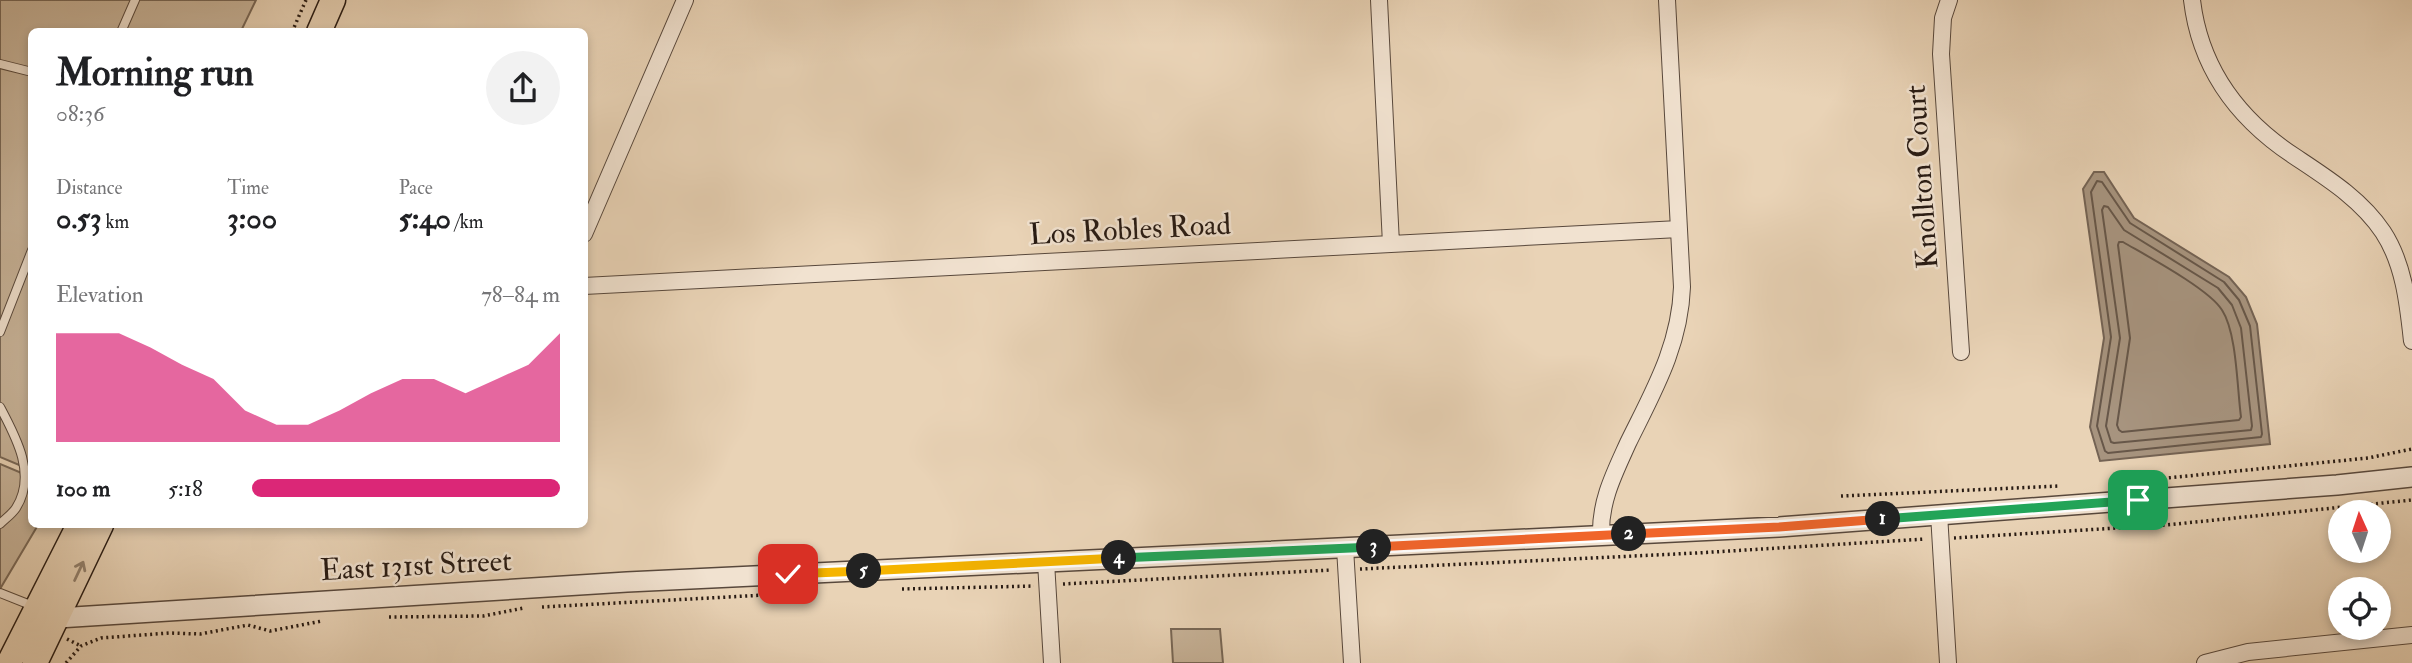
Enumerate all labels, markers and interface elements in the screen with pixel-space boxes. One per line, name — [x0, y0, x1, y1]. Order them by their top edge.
text: Morning run — [56, 49, 254, 97]
button: share — [486, 51, 560, 125]
street label: Knollton Court — [1897, 83, 1946, 270]
text: 08:36 — [56, 99, 105, 128]
text: Distance — [56, 176, 122, 200]
text: Time — [227, 176, 269, 200]
text: Pace — [399, 176, 433, 200]
text: 0.53 — [56, 200, 101, 237]
text: 3:00 — [227, 200, 277, 237]
text: 5:40 — [399, 200, 451, 237]
street label: Los Robles Road — [1028, 206, 1232, 253]
text: km — [101, 210, 129, 234]
text: /km — [451, 210, 484, 234]
text: Elevation — [56, 280, 144, 309]
text: 78–84 m — [481, 280, 560, 309]
pin — [2108, 470, 2168, 530]
text: 100 m — [56, 474, 110, 503]
text: 5:18 — [168, 474, 203, 503]
icon: arrive — [2119, 481, 2157, 519]
north arrow — [2328, 500, 2390, 564]
map controls — [2328, 500, 2391, 640]
pin: 1 — [1866, 502, 1900, 536]
text: 1 — [1879, 506, 1886, 530]
pin: 2 — [1612, 516, 1646, 552]
text: 2 — [1624, 521, 1633, 545]
pin: 3 — [1356, 530, 1392, 564]
text: 3 — [1370, 534, 1377, 558]
pin: 4 — [1102, 540, 1136, 576]
street label: East 131st Street — [319, 542, 513, 589]
pin — [758, 544, 818, 604]
text: 4 — [1113, 545, 1124, 569]
pin: 5 — [846, 554, 882, 588]
icon: check — [769, 555, 807, 593]
text: 5 — [859, 558, 868, 582]
one-way arrow — [74, 561, 87, 582]
button: locate — [2328, 577, 2391, 640]

